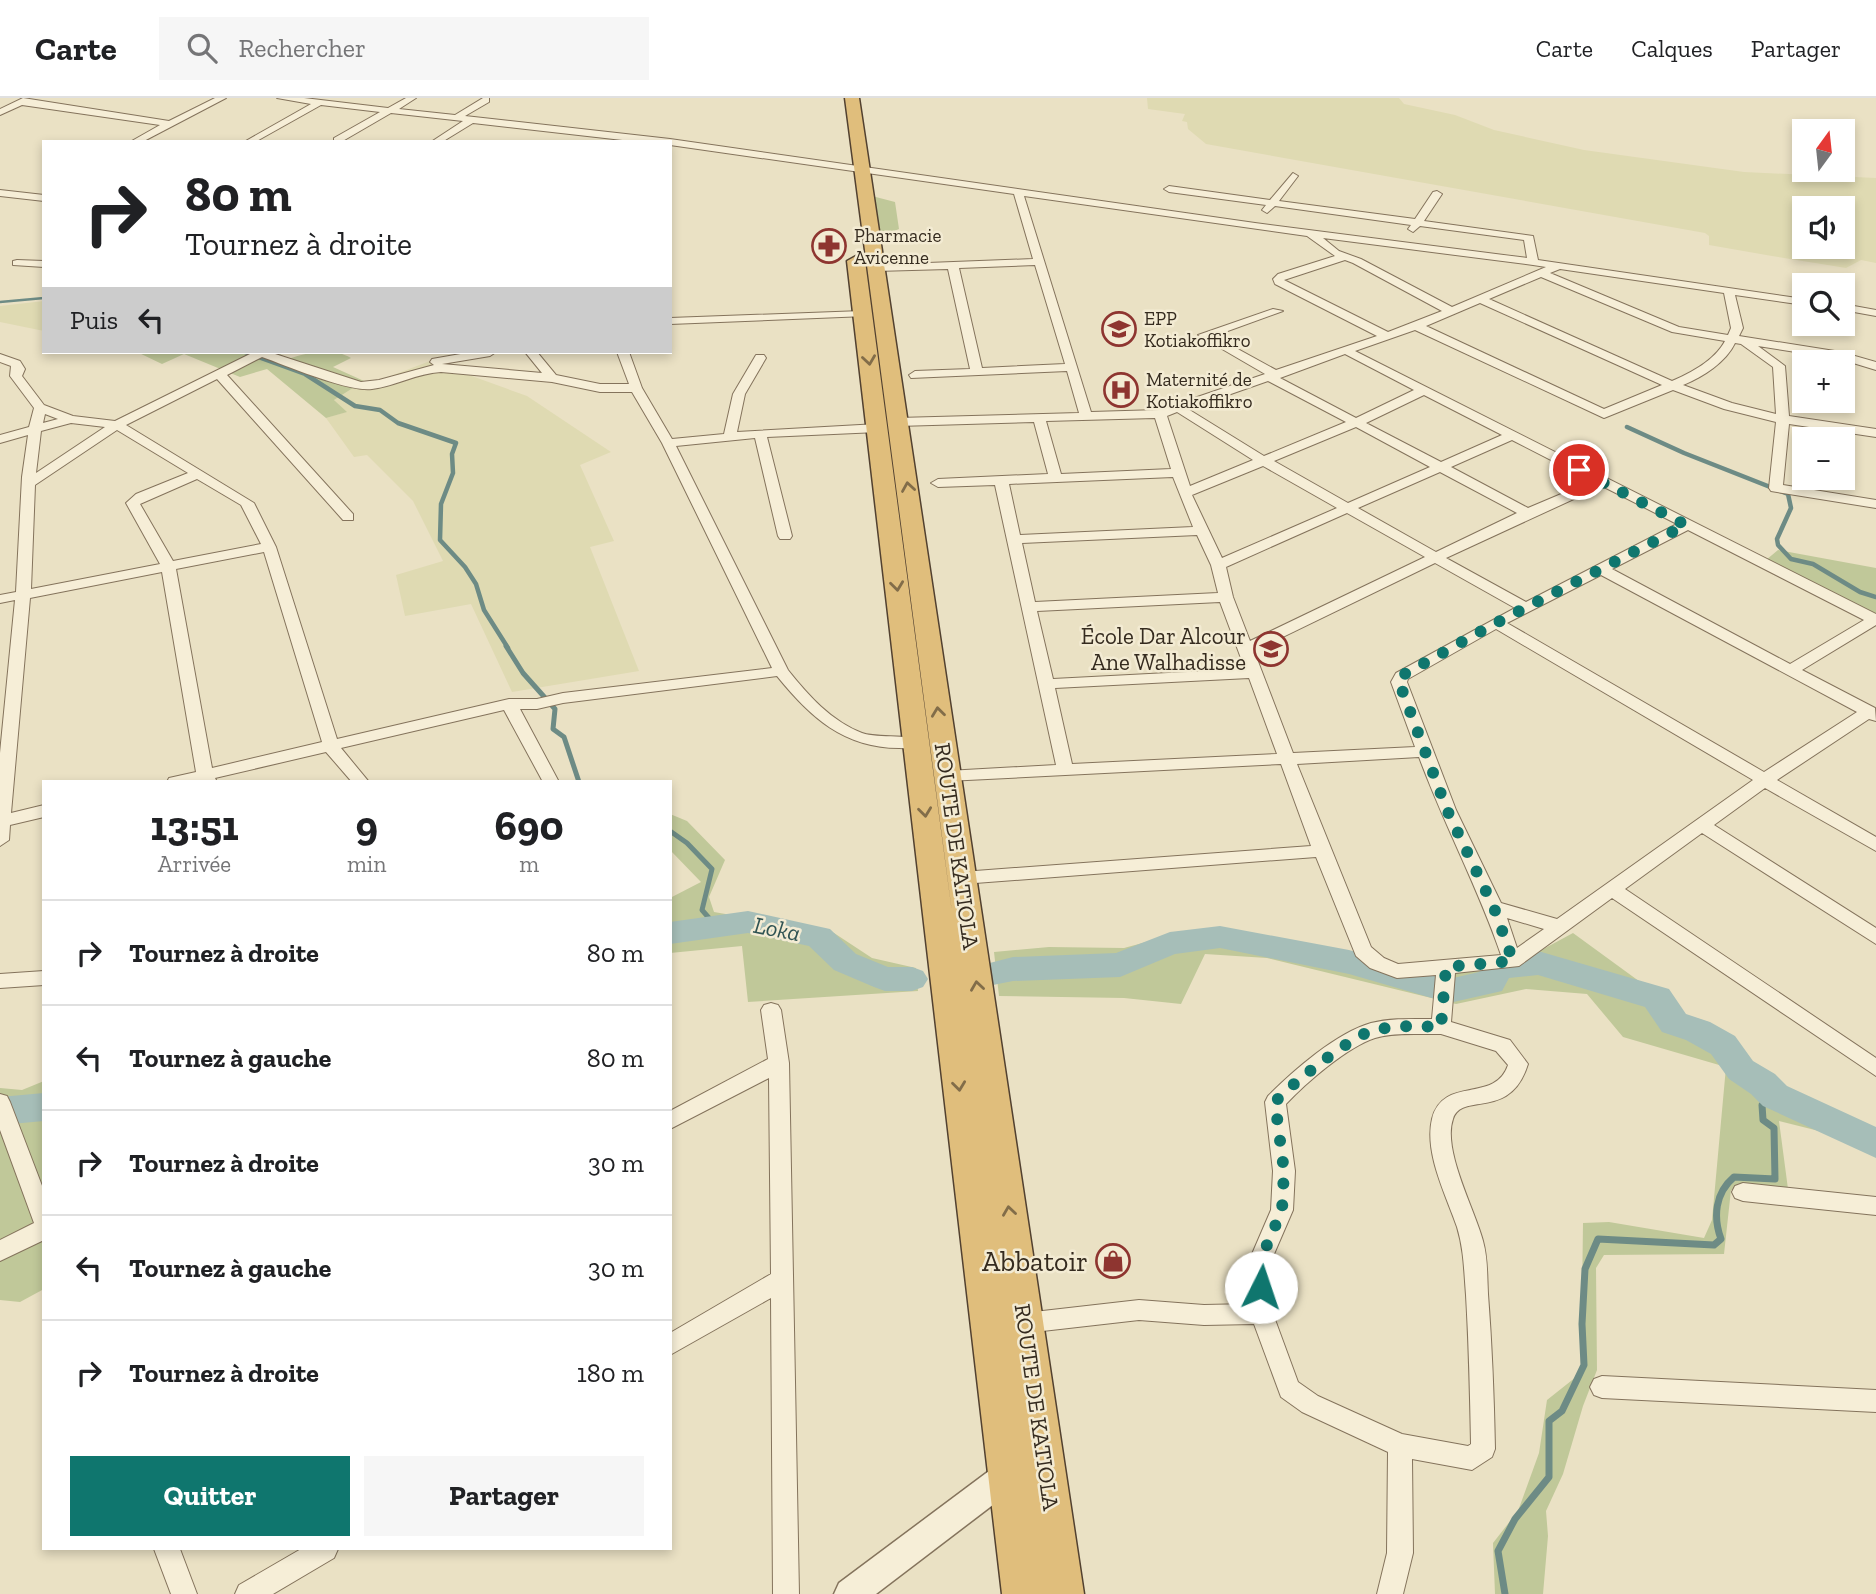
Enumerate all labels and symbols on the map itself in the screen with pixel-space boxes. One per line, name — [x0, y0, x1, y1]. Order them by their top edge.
north arrow — [1792, 119, 1855, 182]
place label: Pharmacie Avicenne — [854, 224, 941, 269]
pharmacy icon: Pharmacie Avicenne — [810, 227, 848, 265]
place label: EPP Kotiakoffikro — [1144, 307, 1251, 352]
school or university icon: EPP Kotiakoffikro — [1100, 310, 1138, 348]
one-way arrow — [861, 354, 876, 366]
place label: Maternité de Kotiakoffikro — [1146, 368, 1253, 413]
hospital icon: Maternité de Kotiakoffikro — [1102, 371, 1140, 409]
pin — [1549, 440, 1609, 500]
one-way arrow — [901, 481, 916, 493]
one-way arrow — [890, 580, 905, 592]
place label: École Dar Alcour Ane Walhadisse — [1081, 622, 1246, 676]
school or university icon: École Dar Alcour Ane Walhadisse — [1252, 630, 1290, 668]
one-way arrow — [931, 706, 946, 718]
street label: ROUTE DE KATIOLA — [929, 741, 986, 952]
one-way arrow — [917, 806, 932, 818]
water label: Loka — [751, 910, 803, 947]
one-way arrow — [970, 980, 985, 992]
one-way arrow — [952, 1080, 967, 1092]
one-way arrow — [1002, 1205, 1017, 1217]
shop icon: Abbatoir — [1094, 1242, 1132, 1280]
place label: Abbatoir — [982, 1245, 1088, 1278]
position arrow — [1224, 1250, 1298, 1324]
street label: ROUTE DE KATIOLA — [1009, 1302, 1066, 1513]

